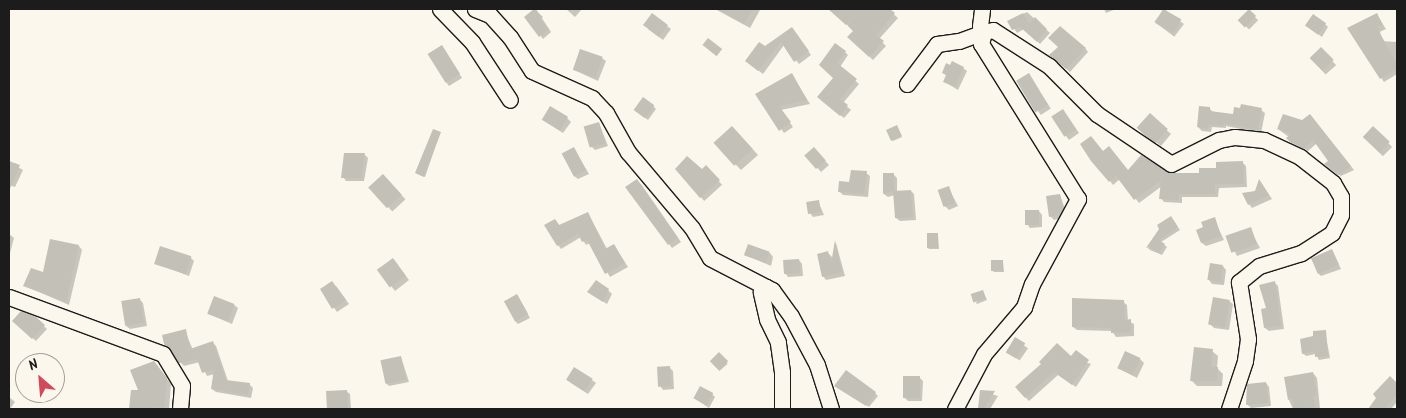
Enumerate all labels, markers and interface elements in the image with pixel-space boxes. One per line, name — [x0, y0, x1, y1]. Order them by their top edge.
north arrow — [15, 353, 65, 403]
text: N — [25, 354, 43, 377]

